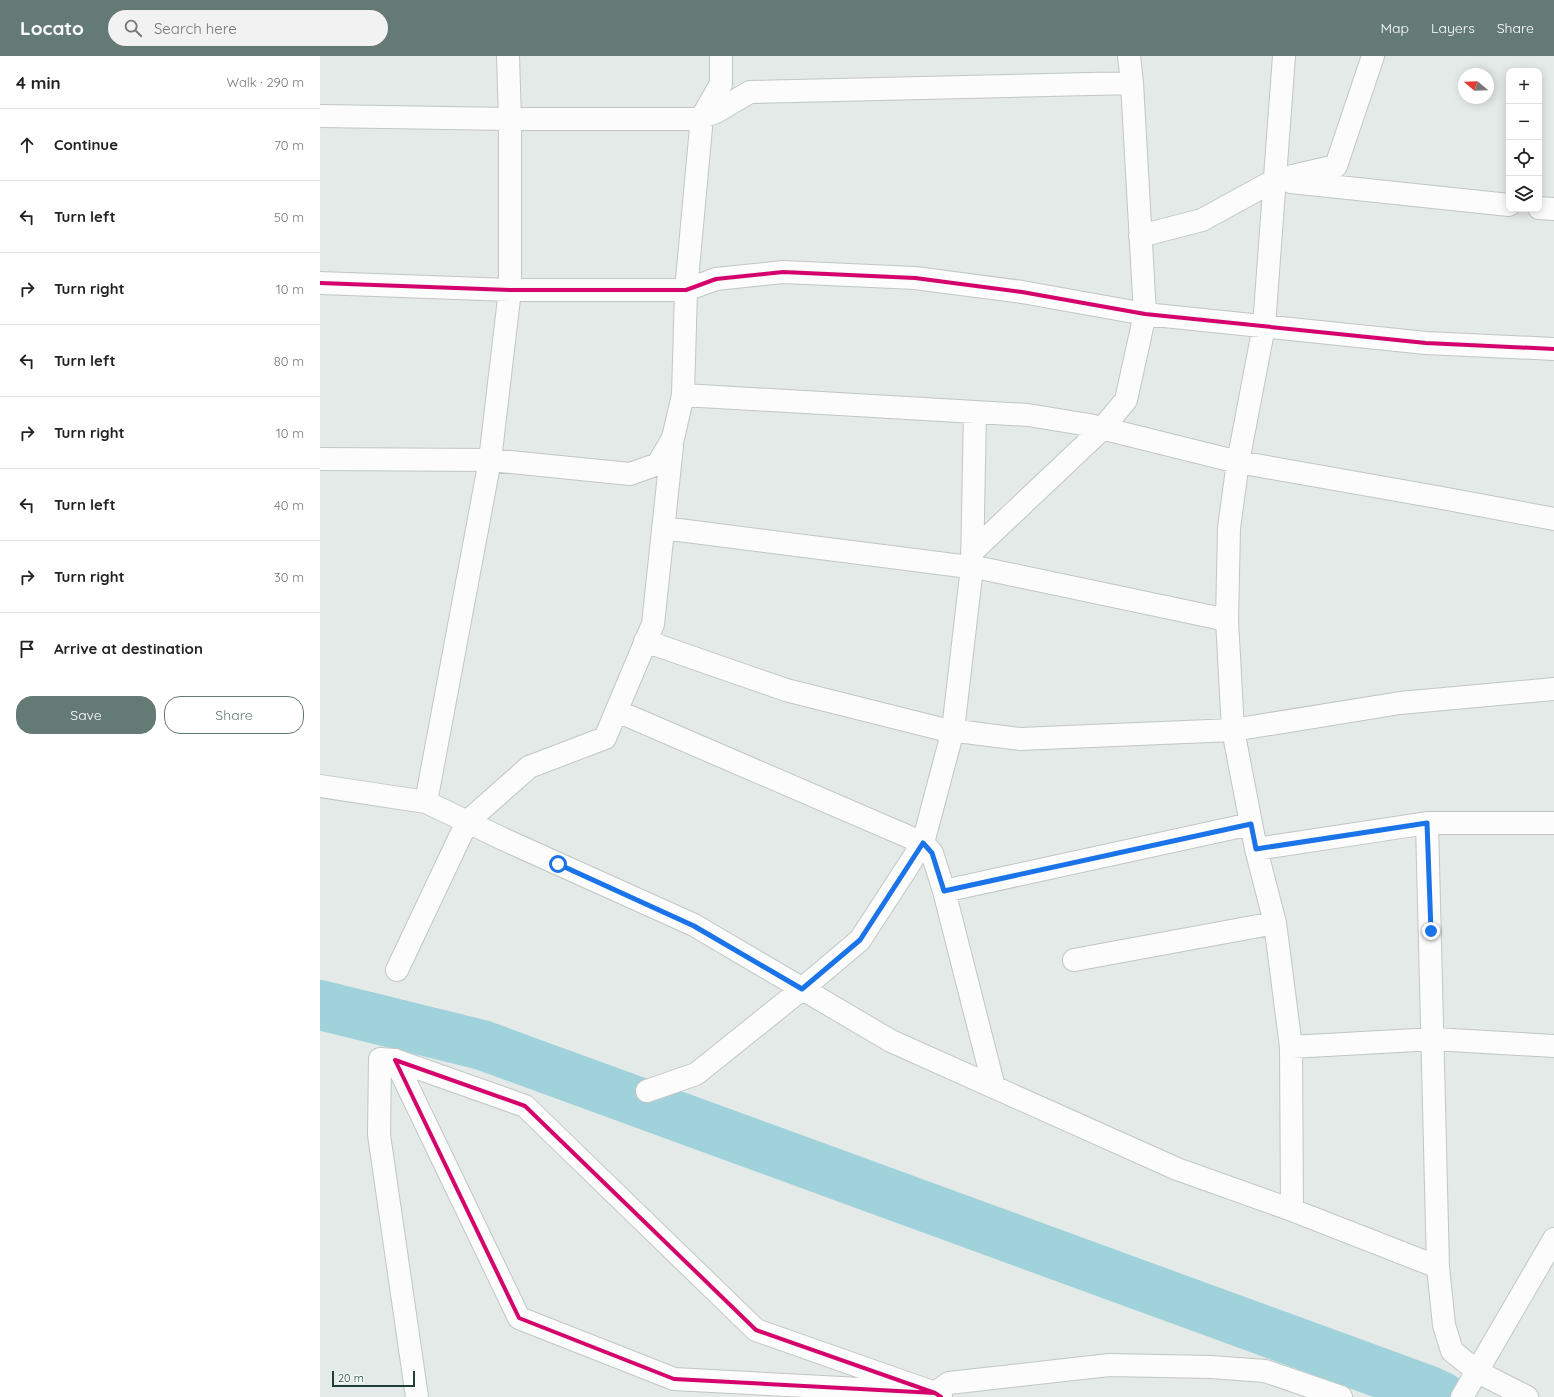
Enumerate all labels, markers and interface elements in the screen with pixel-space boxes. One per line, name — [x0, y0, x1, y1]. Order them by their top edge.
search box — [108, 10, 388, 46]
text: Locato — [20, 16, 84, 40]
icon: search — [122, 17, 144, 39]
text: Search here — [154, 19, 237, 38]
text: Map — [1380, 19, 1409, 37]
text: Layers — [1431, 19, 1475, 37]
text: Share — [1497, 19, 1534, 37]
north arrow — [1458, 68, 1494, 104]
map controls — [1506, 68, 1542, 212]
button: + — [1506, 68, 1542, 104]
text: 4 min — [16, 72, 61, 93]
text: Walk · 290 m — [227, 74, 304, 90]
button: − — [1506, 104, 1542, 140]
icon: ahead — [16, 134, 38, 156]
text: Continue — [54, 135, 118, 154]
text: 70 m — [274, 137, 304, 153]
button: locate — [1506, 140, 1542, 176]
button: layers — [1506, 176, 1542, 212]
icon: left — [16, 206, 38, 228]
text: Turn left — [54, 207, 116, 226]
text: 50 m — [274, 209, 304, 225]
icon: right — [16, 278, 38, 300]
text: Turn right — [54, 279, 125, 298]
text: 10 m — [276, 281, 304, 297]
icon: left — [16, 350, 38, 372]
text: Turn left — [54, 351, 116, 370]
text: 80 m — [274, 353, 304, 369]
icon: right — [16, 422, 38, 444]
text: Turn right — [54, 423, 125, 442]
text: 10 m — [276, 425, 304, 441]
icon: left — [16, 494, 38, 516]
text: Turn left — [54, 495, 116, 514]
text: 40 m — [274, 497, 304, 513]
icon: right — [16, 566, 38, 588]
text: Turn right — [54, 567, 125, 586]
text: 30 m — [274, 569, 304, 585]
icon: arrive — [16, 638, 38, 660]
text: Arrive at destination — [54, 639, 203, 658]
button: Save — [16, 696, 156, 734]
button: Share — [164, 696, 304, 734]
route start — [549, 855, 567, 873]
route end — [1422, 922, 1440, 940]
scale bar — [332, 1369, 415, 1388]
text: 20 m — [338, 1371, 364, 1385]

